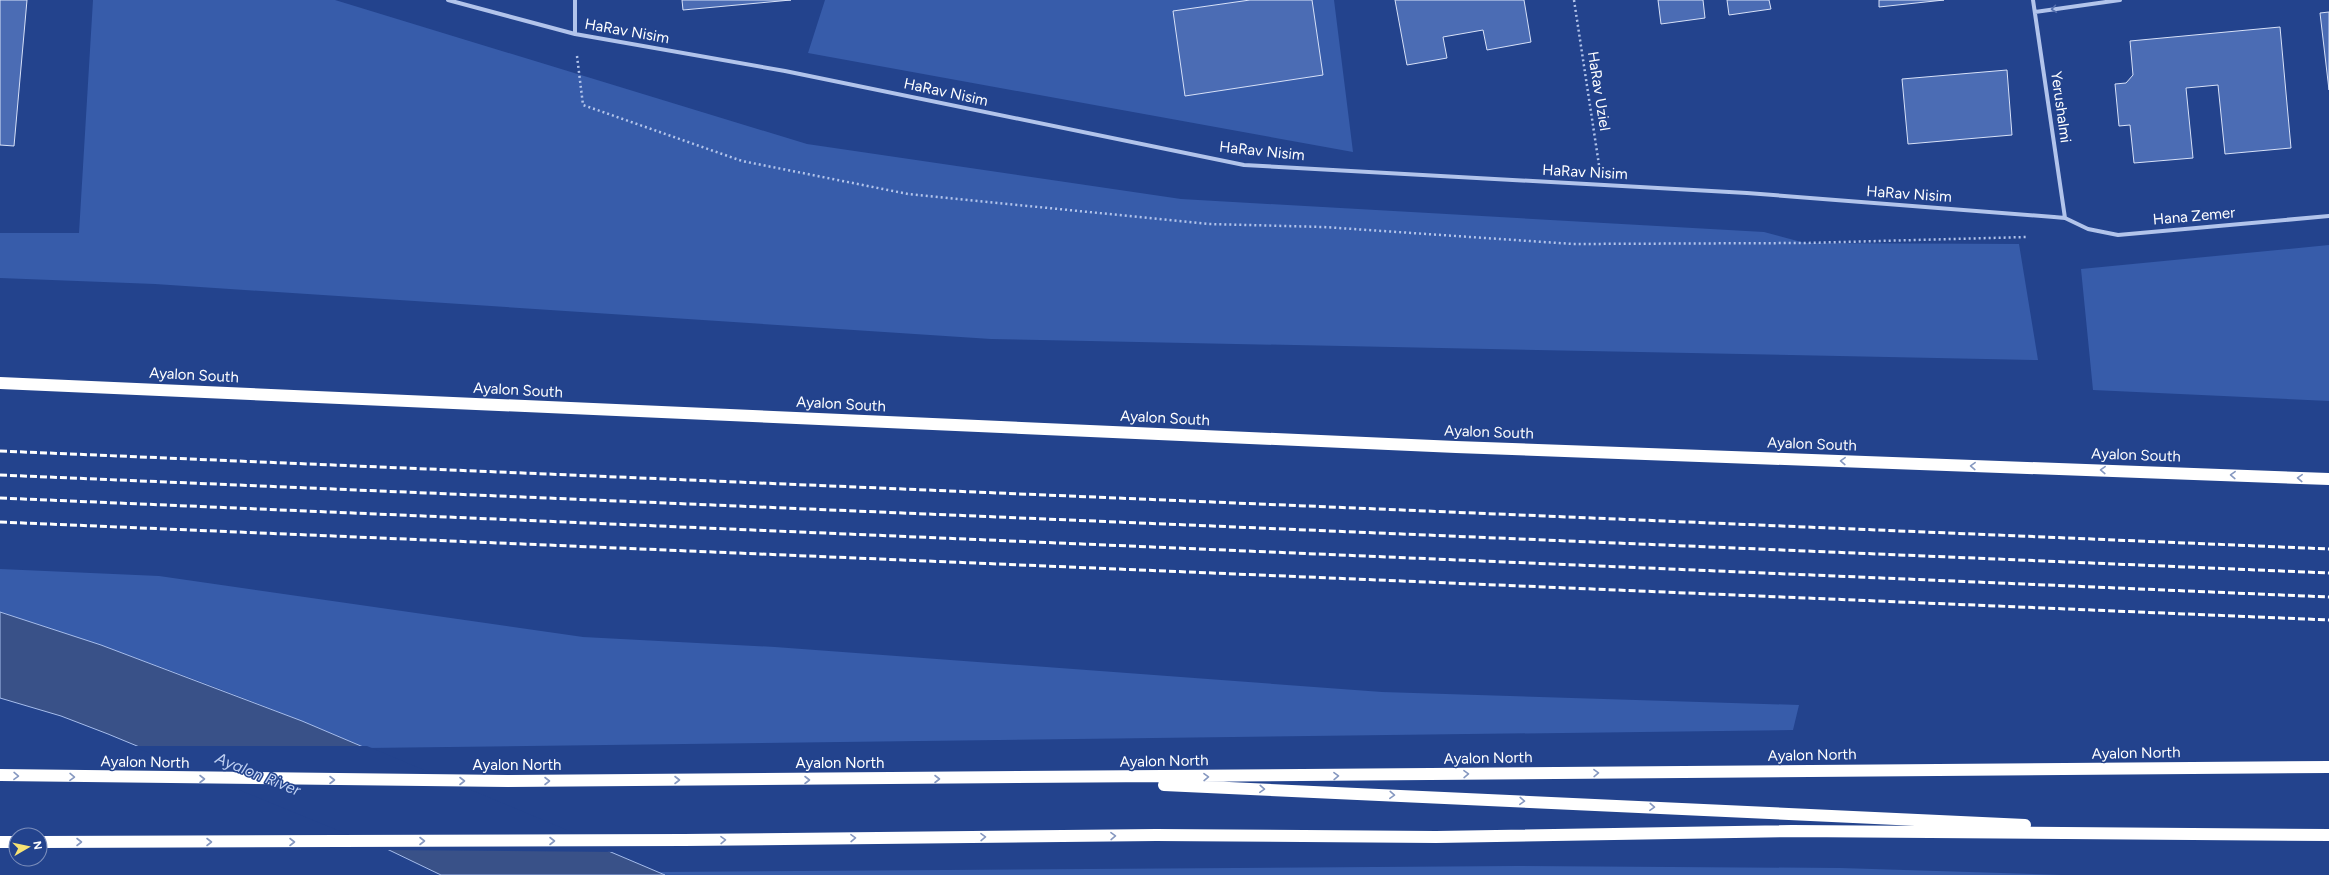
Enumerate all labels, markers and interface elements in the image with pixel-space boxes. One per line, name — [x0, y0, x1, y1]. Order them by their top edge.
one-way arrow — [2051, 4, 2057, 13]
street label: HaRav Nisim — [583, 15, 671, 47]
street label: HaRav Uziel — [1584, 50, 1614, 132]
street label: Yerushalmi — [2047, 70, 2075, 144]
street label: HaRav Nisim — [902, 74, 990, 110]
street label: HaRav Nisim — [1218, 138, 1306, 164]
street label: HaRav Nisim — [1542, 161, 1628, 183]
street label: HaRav Nisim — [1866, 182, 1952, 206]
street label: Hana Zemer — [2152, 203, 2236, 229]
street label: Ayalon South — [149, 364, 239, 386]
street label: Ayalon South — [473, 379, 563, 401]
street label: Ayalon South — [796, 393, 886, 415]
street label: Ayalon South — [1120, 407, 1210, 429]
street label: Ayalon South — [1444, 421, 1534, 443]
street label: Ayalon South — [1767, 433, 1857, 455]
street label: Ayalon South — [2091, 444, 2181, 466]
one-way arrow — [1840, 457, 1846, 465]
one-way arrow — [1970, 461, 1976, 470]
one-way arrow — [2100, 466, 2106, 475]
one-way arrow — [2230, 471, 2236, 479]
one-way arrow — [2297, 473, 2303, 482]
street label: Ayalon North — [2091, 743, 2181, 763]
street label: Ayalon North — [1767, 745, 1857, 765]
water label: Ayalon River — [212, 748, 304, 800]
street label: Ayalon North — [1443, 748, 1533, 768]
street label: Ayalon North — [1119, 751, 1209, 771]
street label: Ayalon North — [100, 752, 190, 772]
street label: Ayalon North — [796, 754, 884, 772]
street label: Ayalon North — [473, 756, 561, 774]
one-way arrow — [1593, 769, 1599, 777]
one-way arrow — [1463, 770, 1469, 779]
one-way arrow — [13, 772, 19, 780]
one-way arrow — [1333, 772, 1339, 780]
one-way arrow — [69, 773, 75, 781]
one-way arrow — [1203, 773, 1209, 781]
one-way arrow — [199, 775, 205, 783]
one-way arrow — [934, 775, 940, 783]
one-way arrow — [329, 776, 335, 784]
one-way arrow — [674, 776, 680, 784]
one-way arrow — [804, 776, 810, 784]
one-way arrow — [459, 777, 465, 785]
one-way arrow — [544, 777, 550, 785]
one-way arrow — [1259, 785, 1265, 794]
one-way arrow — [1389, 791, 1395, 800]
one-way arrow — [1519, 797, 1525, 806]
one-way arrow — [1649, 803, 1655, 812]
north arrow — [8, 827, 48, 867]
one-way arrow — [1110, 831, 1116, 840]
one-way arrow — [980, 833, 986, 841]
one-way arrow — [850, 834, 856, 842]
one-way arrow — [720, 836, 726, 844]
one-way arrow — [419, 837, 425, 845]
one-way arrow — [549, 837, 555, 845]
one-way arrow — [76, 838, 82, 846]
one-way arrow — [206, 838, 212, 846]
one-way arrow — [289, 838, 295, 846]
text: N — [30, 840, 44, 851]

